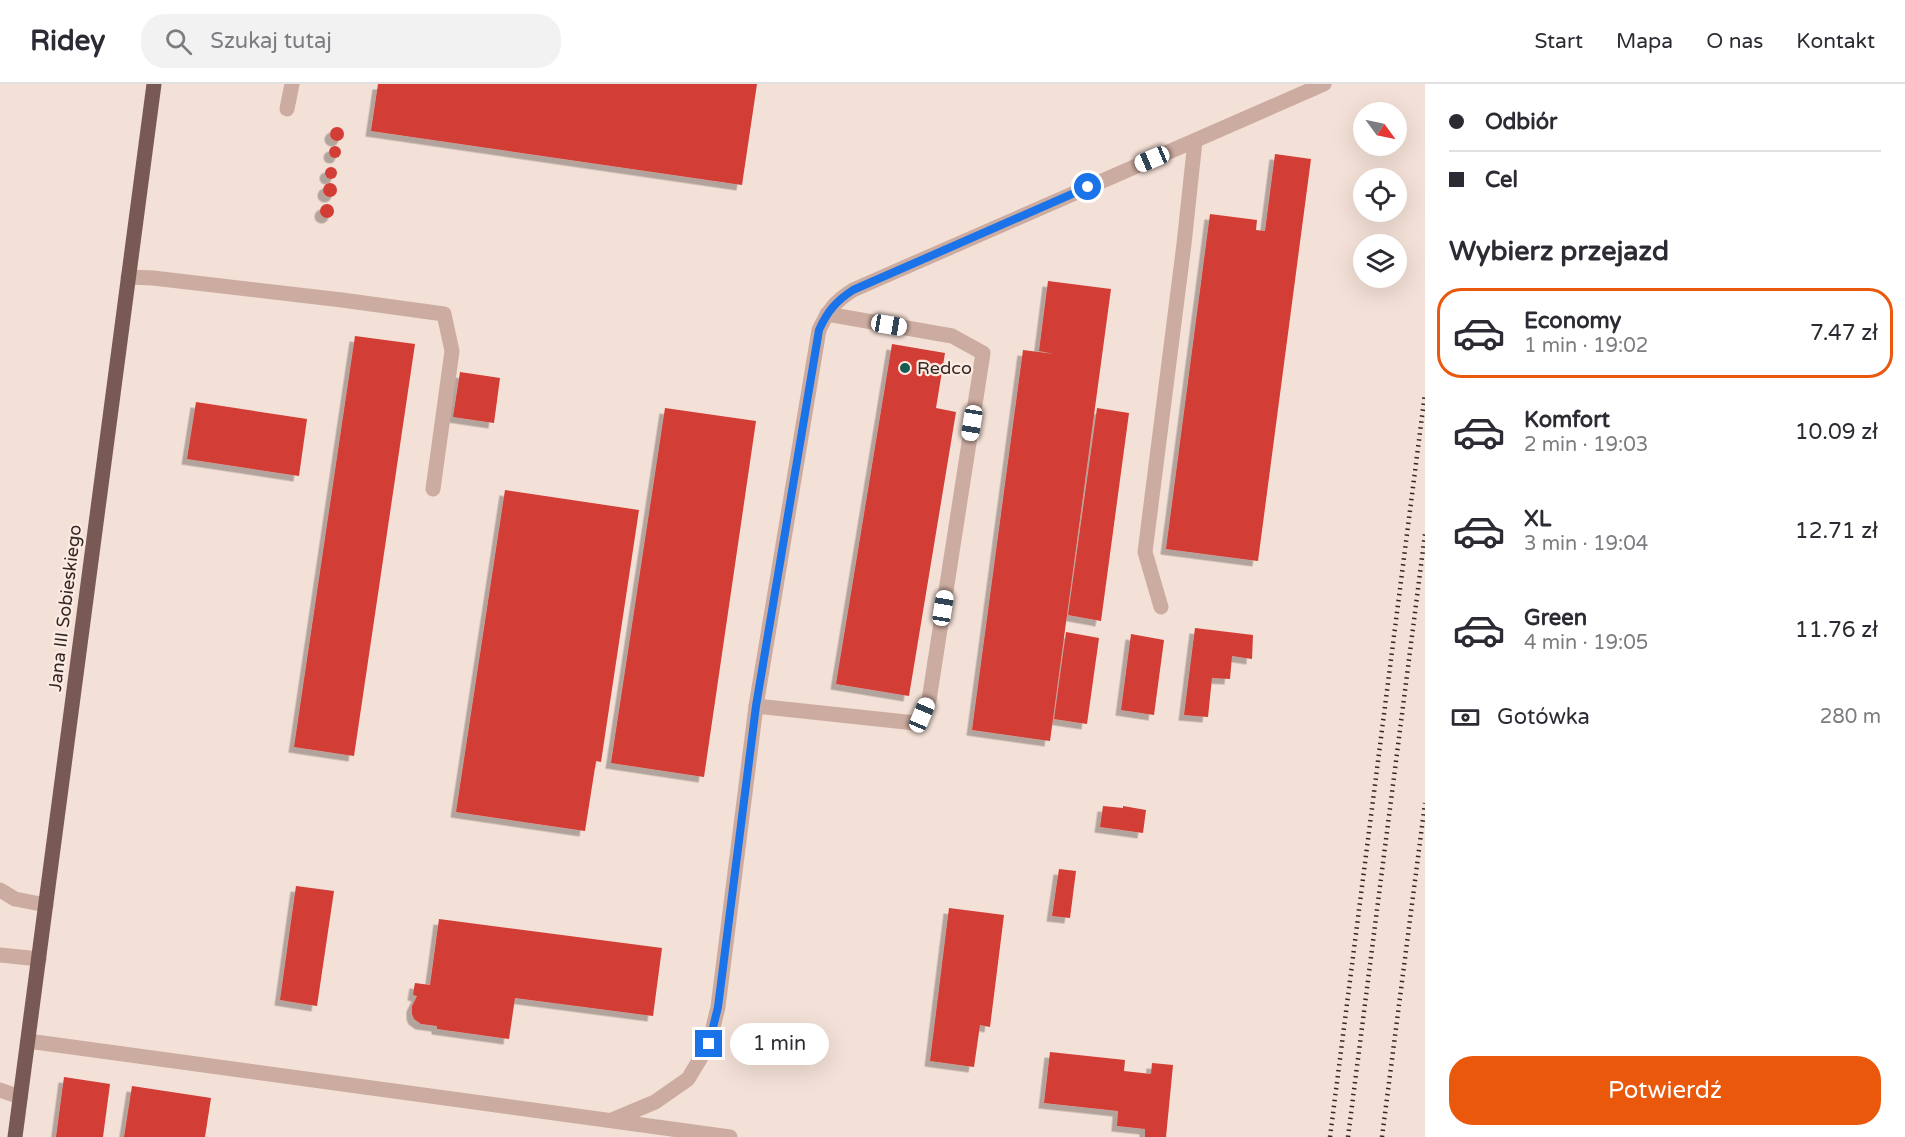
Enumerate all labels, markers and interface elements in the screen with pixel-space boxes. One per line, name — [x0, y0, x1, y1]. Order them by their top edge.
search box — [141, 14, 561, 68]
text: Ridey — [30, 24, 105, 58]
icon: search — [162, 25, 195, 58]
text: Szukaj tutaj — [210, 28, 332, 54]
text: Start — [1535, 29, 1583, 54]
text: Mapa — [1616, 29, 1673, 54]
text: O nas — [1706, 29, 1763, 54]
text: Kontakt — [1796, 29, 1875, 54]
north arrow — [1353, 102, 1407, 156]
map controls — [1353, 102, 1407, 288]
text: Odbiór — [1485, 109, 1558, 135]
car — [1132, 144, 1172, 174]
text: Cel — [1485, 167, 1518, 193]
button: locate — [1353, 168, 1407, 222]
route start — [1074, 173, 1101, 200]
button: layers — [1353, 234, 1407, 288]
text: Wybierz przejazd — [1449, 235, 1669, 268]
icon: car — [1452, 306, 1506, 360]
text: Economy — [1524, 308, 1621, 334]
car — [870, 313, 908, 337]
text: 7.47 zł — [1810, 320, 1878, 346]
text: 1 min · 19:02 — [1524, 334, 1648, 358]
place label: Redco — [917, 357, 972, 379]
marker: Redco — [898, 361, 912, 375]
car — [960, 404, 984, 442]
icon: car — [1452, 405, 1506, 459]
text: Komfort — [1524, 407, 1610, 433]
text: 10.09 zł — [1795, 419, 1878, 445]
text: 2 min · 19:03 — [1524, 433, 1648, 457]
icon: car — [1452, 504, 1506, 558]
text: XL — [1524, 506, 1551, 532]
text: 12.71 zł — [1795, 518, 1878, 544]
street label: Jana III Sobieskiego — [44, 523, 86, 693]
text: 3 min · 19:04 — [1524, 532, 1648, 556]
car — [931, 589, 955, 627]
icon: car — [1452, 603, 1506, 657]
text: Green — [1524, 605, 1587, 631]
text: 11.76 zł — [1795, 617, 1878, 643]
text: 4 min · 19:05 — [1524, 631, 1648, 655]
car — [907, 695, 937, 735]
icon: cash — [1449, 701, 1482, 734]
text: Gotówka — [1497, 704, 1590, 730]
text: 280 m — [1820, 705, 1881, 729]
callout: 1 min — [730, 1023, 829, 1065]
route end — [695, 1030, 722, 1057]
text: 1 min — [753, 1032, 806, 1056]
button: Potwierdź — [1449, 1056, 1881, 1125]

